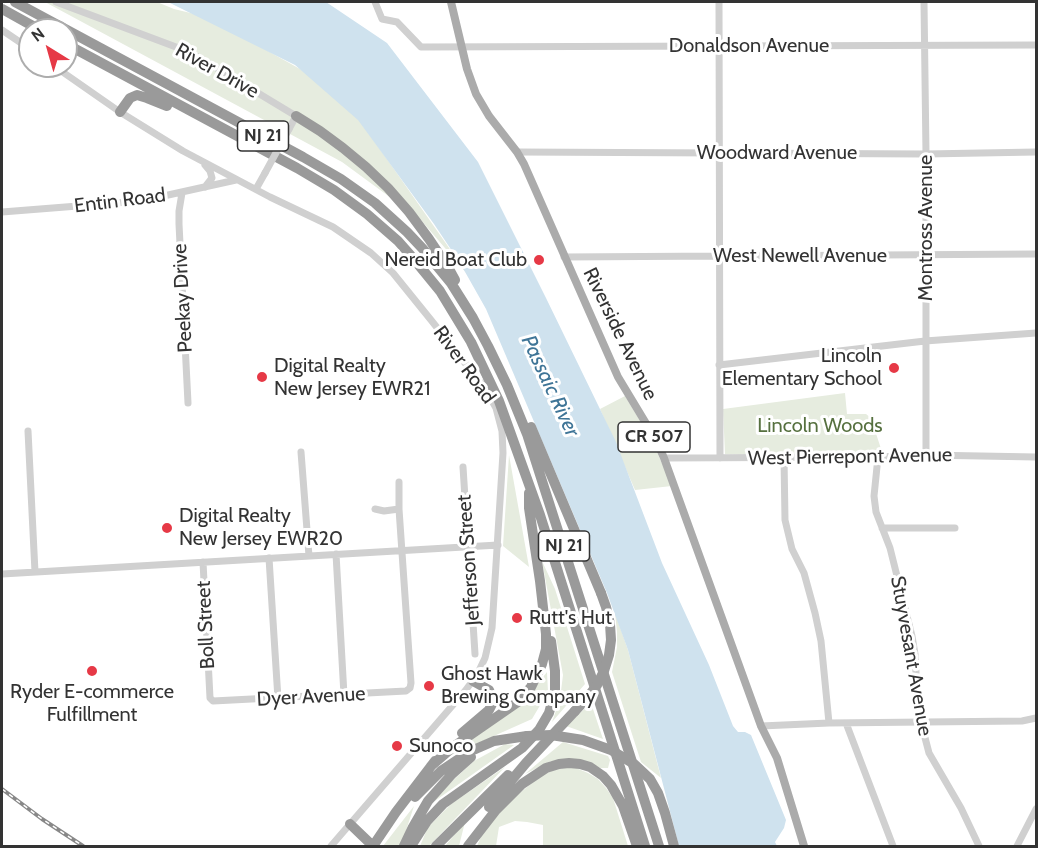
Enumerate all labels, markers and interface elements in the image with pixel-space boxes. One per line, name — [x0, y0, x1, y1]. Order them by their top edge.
north arrow — [18, 18, 78, 78]
text: N — [28, 24, 48, 46]
street label: Donaldson Avenue — [669, 34, 829, 58]
street label: River Drive — [171, 38, 263, 104]
road number: NJ 21 — [238, 121, 288, 151]
street label: Woodward Avenue — [697, 141, 857, 165]
street label: Montross Avenue — [914, 155, 938, 301]
street label: Entin Road — [73, 183, 167, 219]
street label: Peekay Drive — [168, 243, 198, 353]
street label: West Newell Avenue — [713, 244, 887, 268]
place label: Nereid Boat Club — [385, 248, 527, 272]
marker: Nereid Boat Club — [532, 253, 546, 267]
street label: Riverside Avenue — [578, 264, 662, 404]
street label: River Road — [428, 321, 500, 409]
water label: Passaic River — [516, 331, 584, 441]
place label: Lincoln Elementary School — [722, 344, 882, 391]
place label: Digital Realty New Jersey EWR21 — [274, 354, 430, 401]
marker: Lincoln Elementary School — [887, 361, 901, 375]
marker: Digital Realty New Jersey EWR21 — [255, 370, 269, 384]
park label: Lincoln Woods — [757, 414, 883, 438]
road number: CR 507 — [618, 422, 690, 452]
street label: West Pierrepont Avenue — [748, 443, 952, 471]
street label: Jefferson Street — [452, 494, 486, 626]
place label: Digital Realty New Jersey EWR20 — [179, 504, 343, 551]
marker: Digital Realty New Jersey EWR20 — [160, 521, 174, 535]
road number: NJ 21 — [538, 531, 590, 561]
street label: Stuyvesant Avenue — [885, 574, 937, 738]
street label: Boll Street — [192, 580, 220, 670]
place label: Rutt's Hut — [529, 606, 612, 630]
marker: Rutt's Hut — [510, 611, 524, 625]
place label: Ghost Hawk Brewing Company — [441, 662, 596, 709]
marker: Ryder E-commerce Fulfillment — [85, 664, 99, 678]
marker: Ghost Hawk Brewing Company — [422, 679, 436, 693]
place label: Ryder E-commerce Fulfillment — [10, 680, 174, 727]
street label: Dyer Avenue — [256, 682, 366, 712]
place label: Sunoco — [409, 734, 473, 758]
marker: Sunoco — [390, 739, 404, 753]

